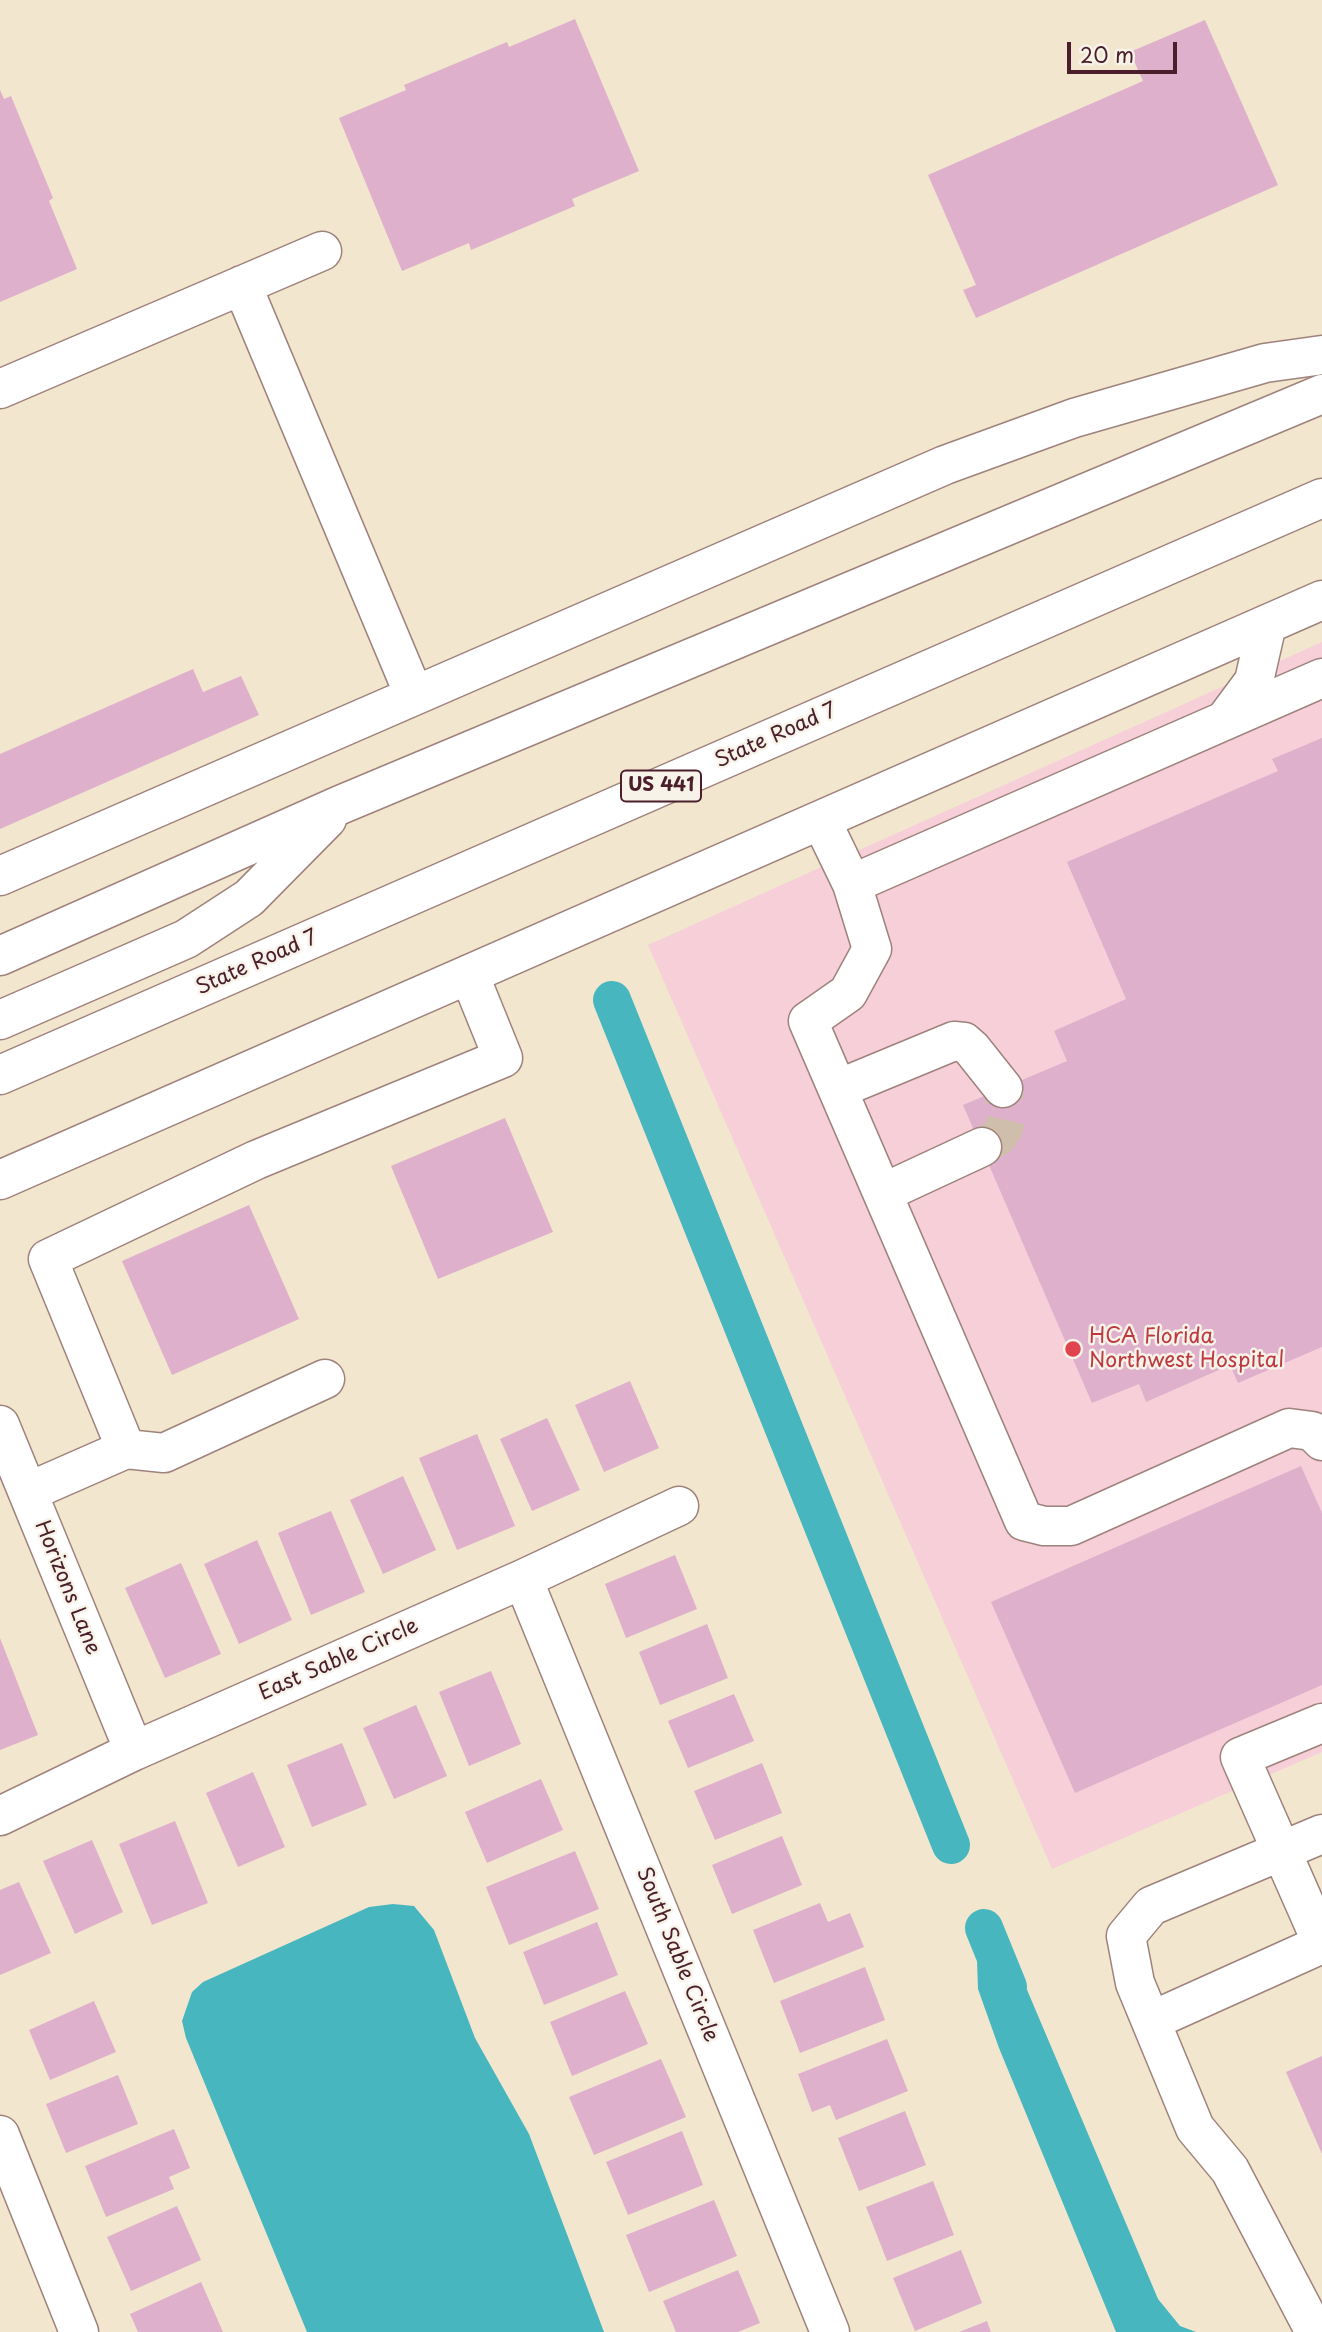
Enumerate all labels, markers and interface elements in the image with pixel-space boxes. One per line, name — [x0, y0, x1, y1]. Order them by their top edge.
scale bar — [1070, 28, 1180, 72]
text: 20 m — [1080, 38, 1134, 70]
street label: State Road 7 — [711, 698, 841, 774]
road number: US 441 — [621, 771, 701, 802]
street label: State Road 7 — [192, 925, 322, 1001]
place label: HCA Florida Northwest Hospital — [1089, 1324, 1284, 1374]
marker: HCA Florida Northwest Hospital — [1063, 1339, 1083, 1359]
street label: Horizons Lane — [29, 1517, 105, 1659]
street label: East Sable Circle — [255, 1614, 423, 1706]
street label: South Sable Circle — [630, 1864, 724, 2046]

